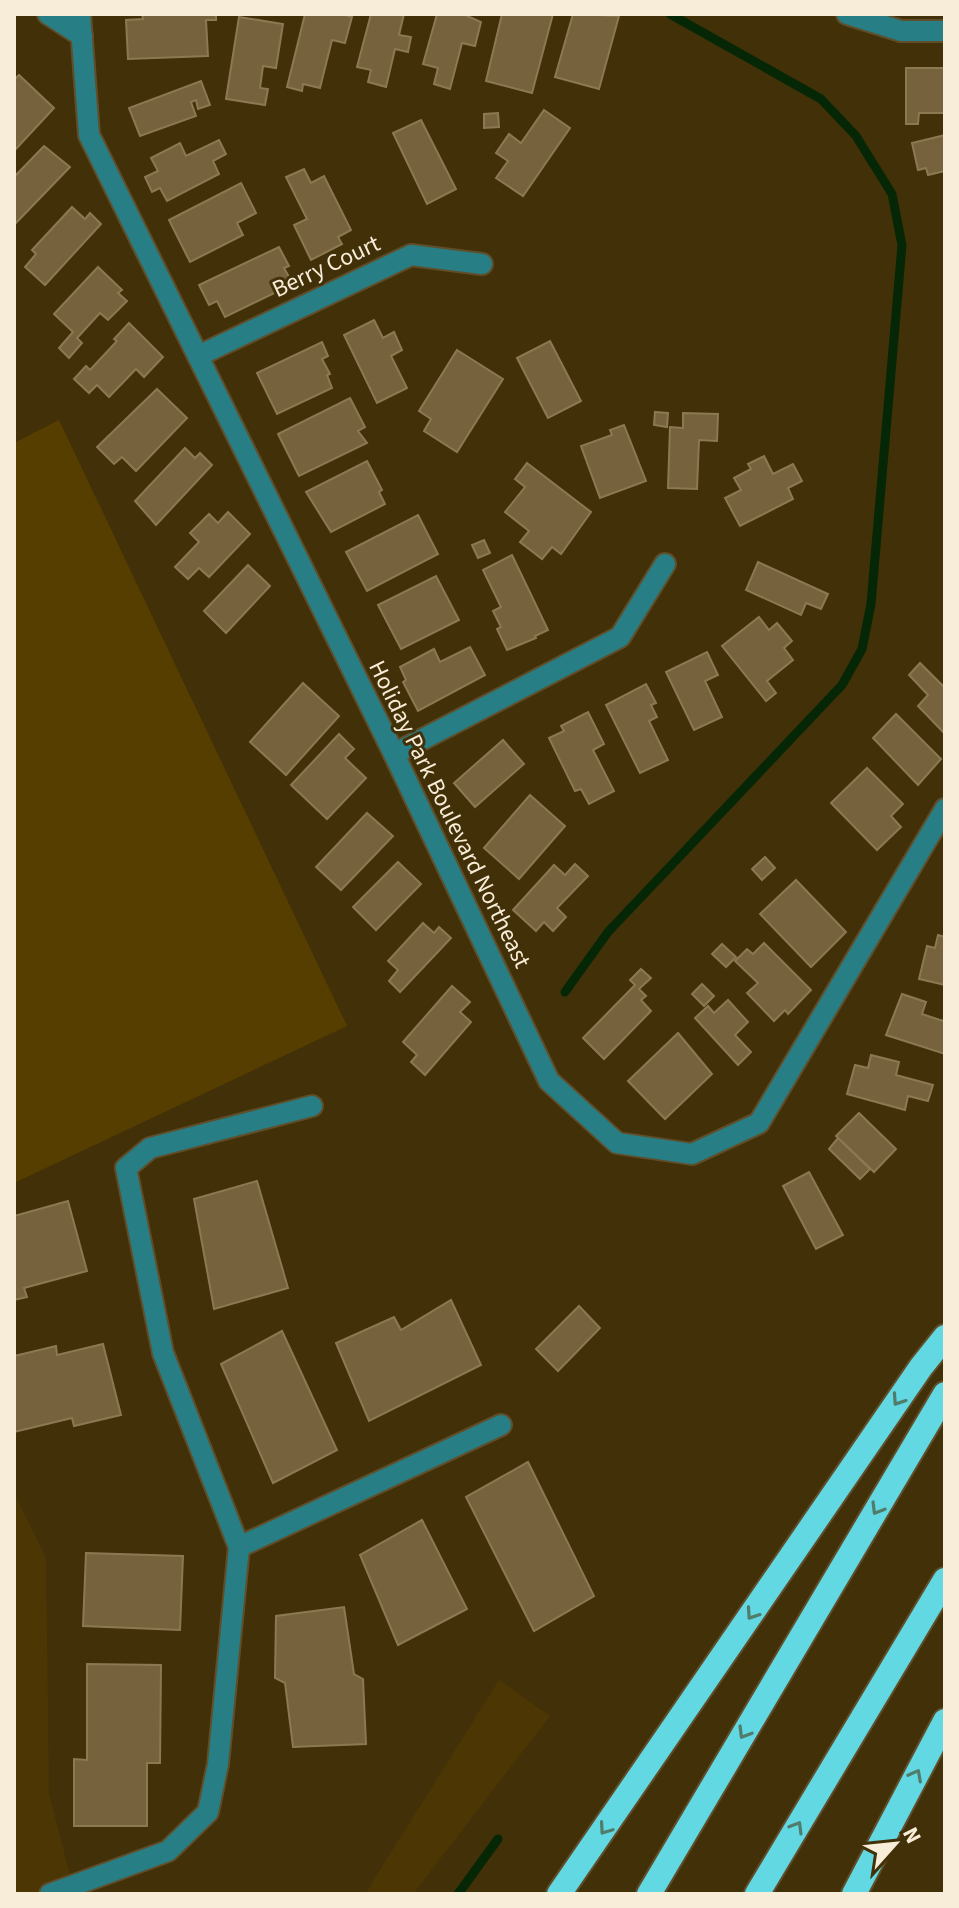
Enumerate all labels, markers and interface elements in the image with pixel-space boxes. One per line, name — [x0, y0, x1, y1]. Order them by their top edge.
street label: Berry Court — [266, 226, 386, 307]
street label: Holiday Park Boulevard Northeast — [360, 654, 539, 974]
one-way arrow — [893, 1391, 908, 1405]
one-way arrow — [871, 1500, 887, 1515]
one-way arrow — [747, 1606, 762, 1620]
one-way arrow — [738, 1724, 754, 1739]
one-way arrow — [907, 1769, 922, 1784]
north arrow — [855, 1804, 935, 1884]
one-way arrow — [600, 1821, 615, 1835]
one-way arrow — [787, 1821, 803, 1836]
text: N — [894, 1822, 930, 1849]

